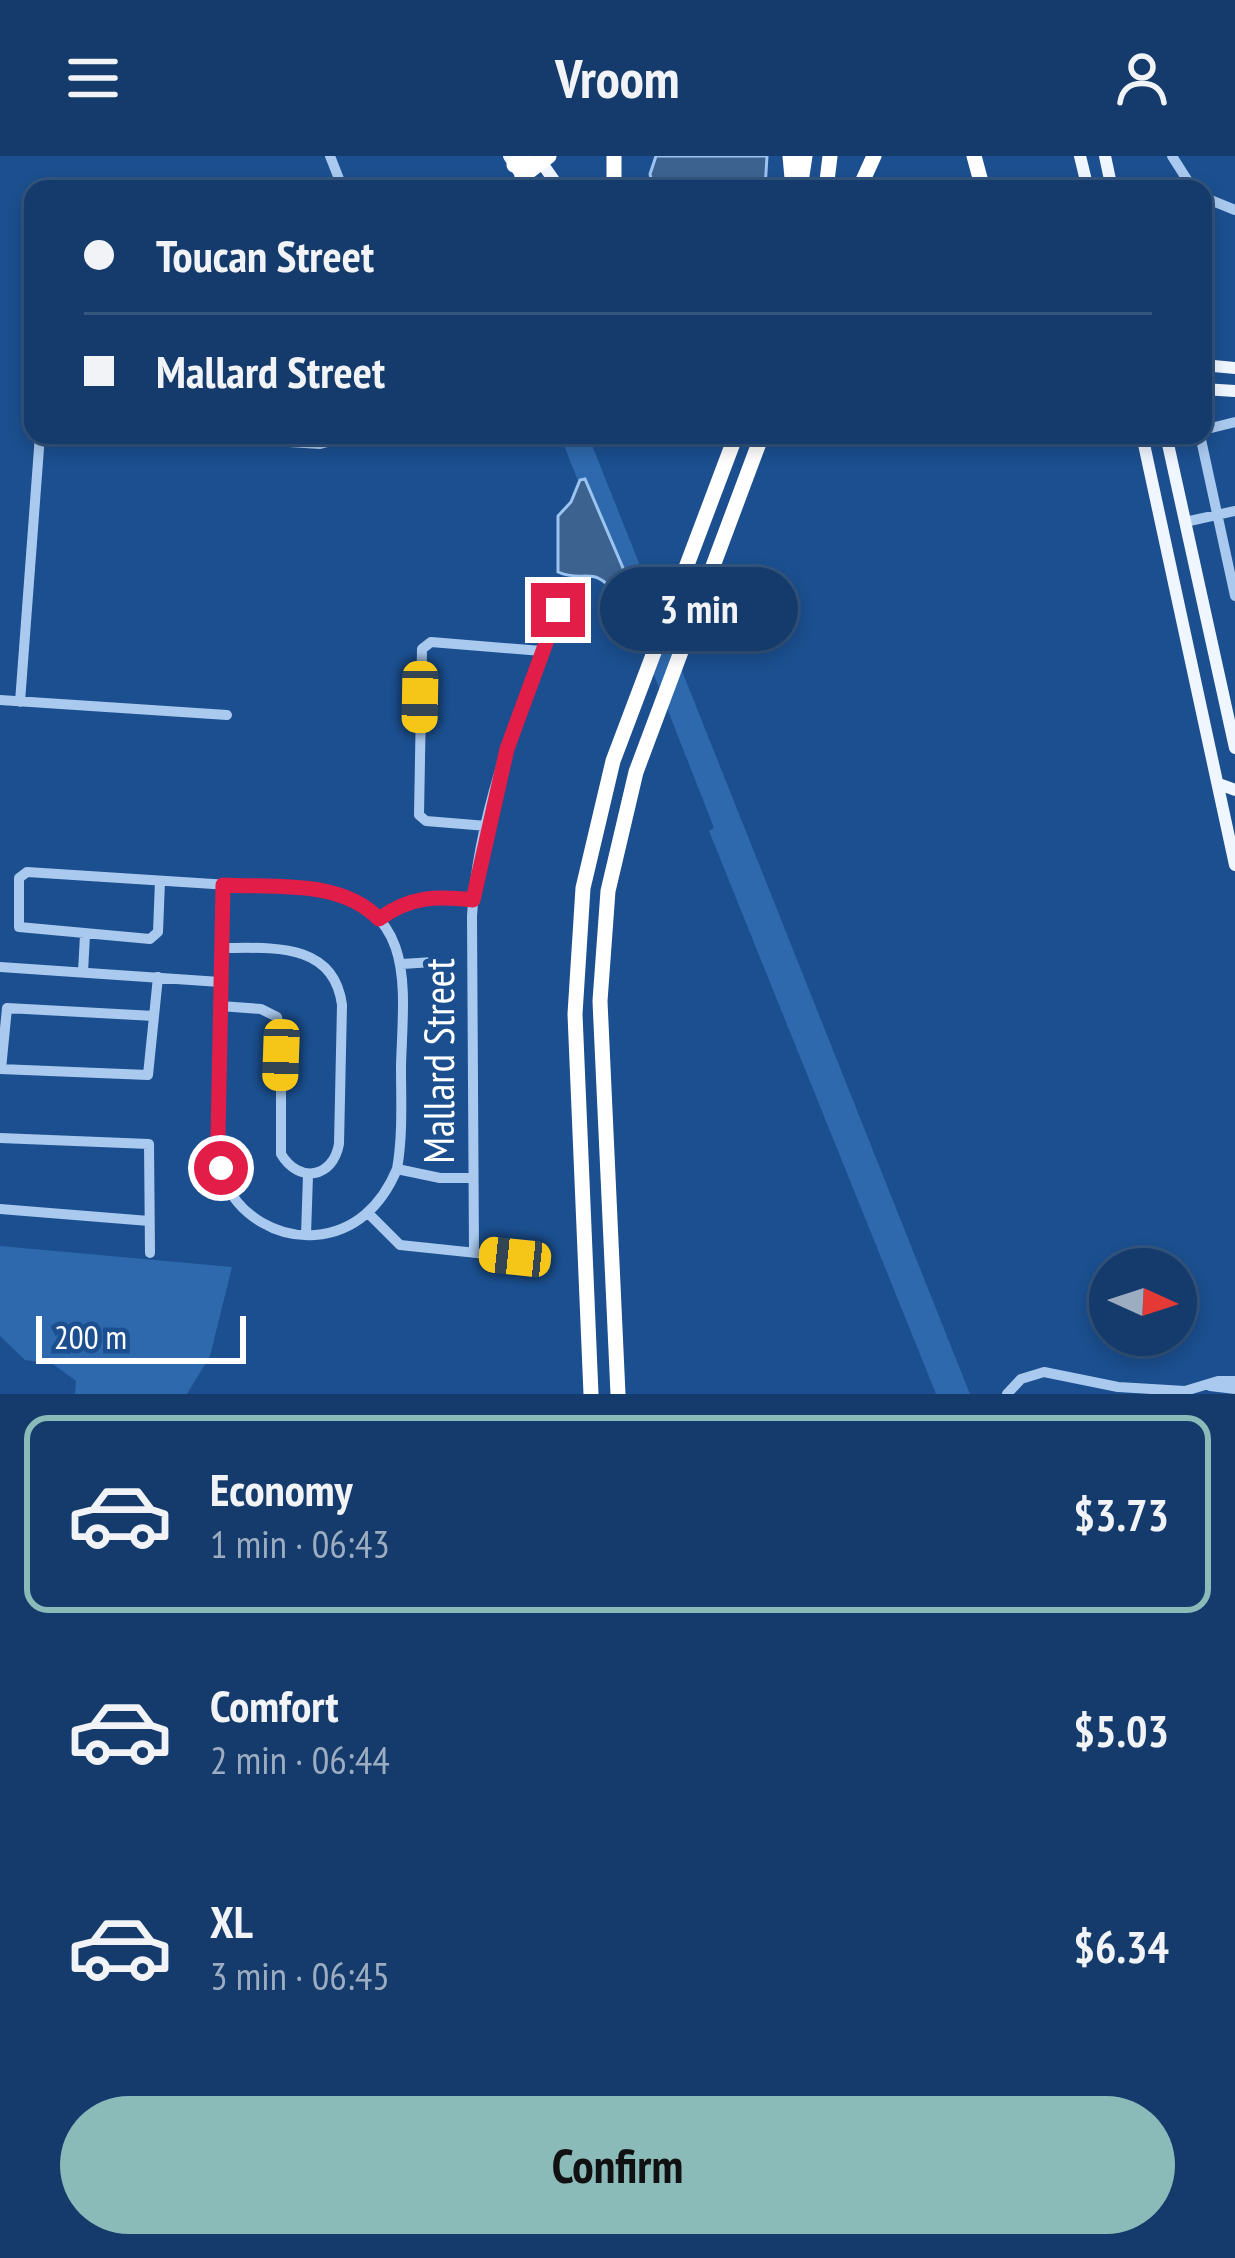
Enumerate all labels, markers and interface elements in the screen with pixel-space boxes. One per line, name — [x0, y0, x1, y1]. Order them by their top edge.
text: Vroom — [555, 43, 680, 113]
icon: menu — [60, 45, 126, 111]
icon: person — [1109, 45, 1175, 111]
text: Toucan Street — [156, 226, 374, 284]
text: Mallard Street — [156, 342, 385, 400]
callout: 3 min — [600, 568, 798, 652]
route end — [531, 583, 585, 637]
text: 3 min — [660, 583, 738, 634]
car — [401, 661, 439, 733]
street label: Mallard Street — [411, 958, 466, 1164]
car — [262, 1018, 300, 1092]
route start — [194, 1141, 248, 1195]
car — [477, 1235, 553, 1279]
north arrow — [1089, 1248, 1197, 1356]
map controls — [1089, 1248, 1197, 1356]
scale bar — [36, 1310, 246, 1363]
text: 200 m — [54, 1315, 127, 1358]
icon: car — [66, 1460, 174, 1568]
text: Economy — [210, 1460, 353, 1518]
text: $3.73 — [1073, 1485, 1169, 1543]
text: 1 min · 06:43 — [210, 1518, 390, 1569]
icon: car — [66, 1676, 174, 1784]
text: Comfort — [210, 1676, 339, 1734]
text: $5.03 — [1073, 1701, 1169, 1759]
text: 2 min · 06:44 — [210, 1734, 390, 1785]
icon: car — [66, 1892, 174, 2000]
text: XL — [210, 1892, 253, 1950]
text: $6.34 — [1073, 1917, 1169, 1975]
text: 3 min · 06:45 — [210, 1950, 390, 2001]
button: Confirm — [60, 2096, 1175, 2234]

